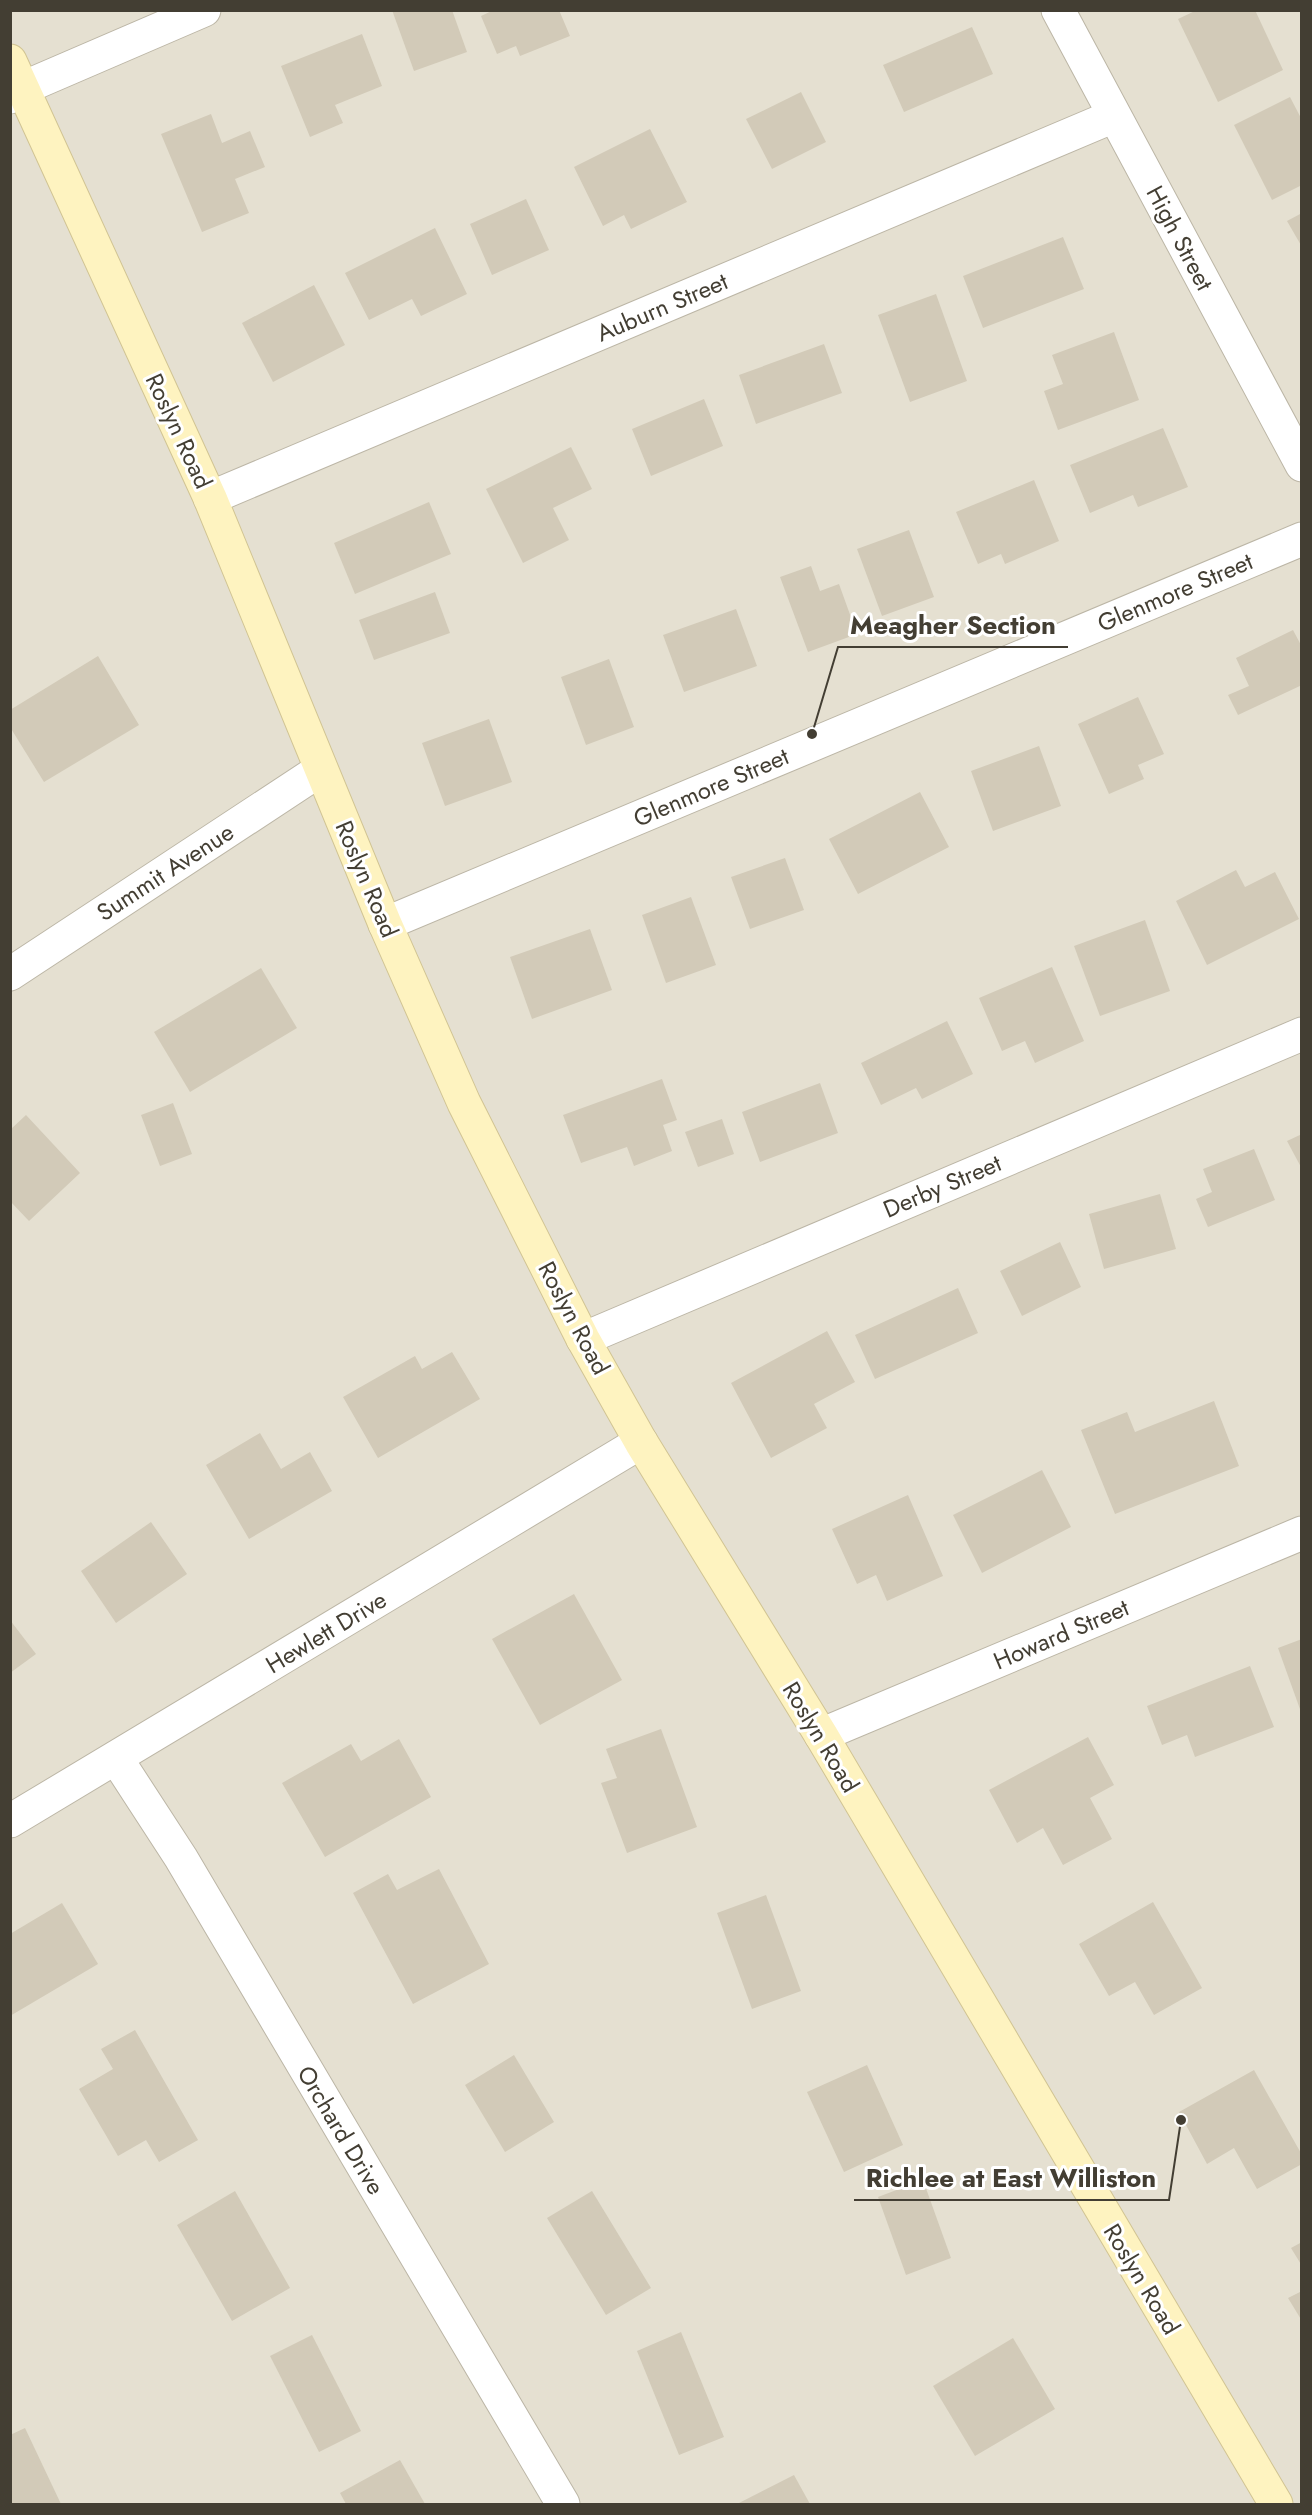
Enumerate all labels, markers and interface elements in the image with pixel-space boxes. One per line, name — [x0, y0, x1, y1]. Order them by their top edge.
street label: High Street — [1138, 179, 1222, 297]
street label: Auburn Street — [591, 264, 733, 350]
street label: Roslyn Road — [137, 367, 221, 495]
street label: Glenmore Street — [1092, 543, 1258, 640]
callout: Meagher Section — [838, 603, 1068, 647]
text: Meagher Section — [850, 606, 1056, 644]
street label: Glenmore Street — [628, 738, 794, 835]
street label: Summit Avenue — [90, 815, 240, 929]
street label: Roslyn Road — [327, 815, 407, 943]
street label: Derby Street — [878, 1145, 1007, 1227]
street label: Roslyn Road — [529, 1255, 619, 1381]
street label: Hewlett Drive — [259, 1582, 393, 1682]
street label: Howard Street — [988, 1590, 1134, 1678]
street label: Roslyn Road — [774, 1675, 868, 1799]
street label: Orchard Drive — [289, 2059, 393, 2201]
callout: Richlee at East Williston — [854, 2156, 1169, 2200]
text: Richlee at East Williston — [866, 2159, 1156, 2197]
street label: Roslyn Road — [1095, 2217, 1189, 2341]

